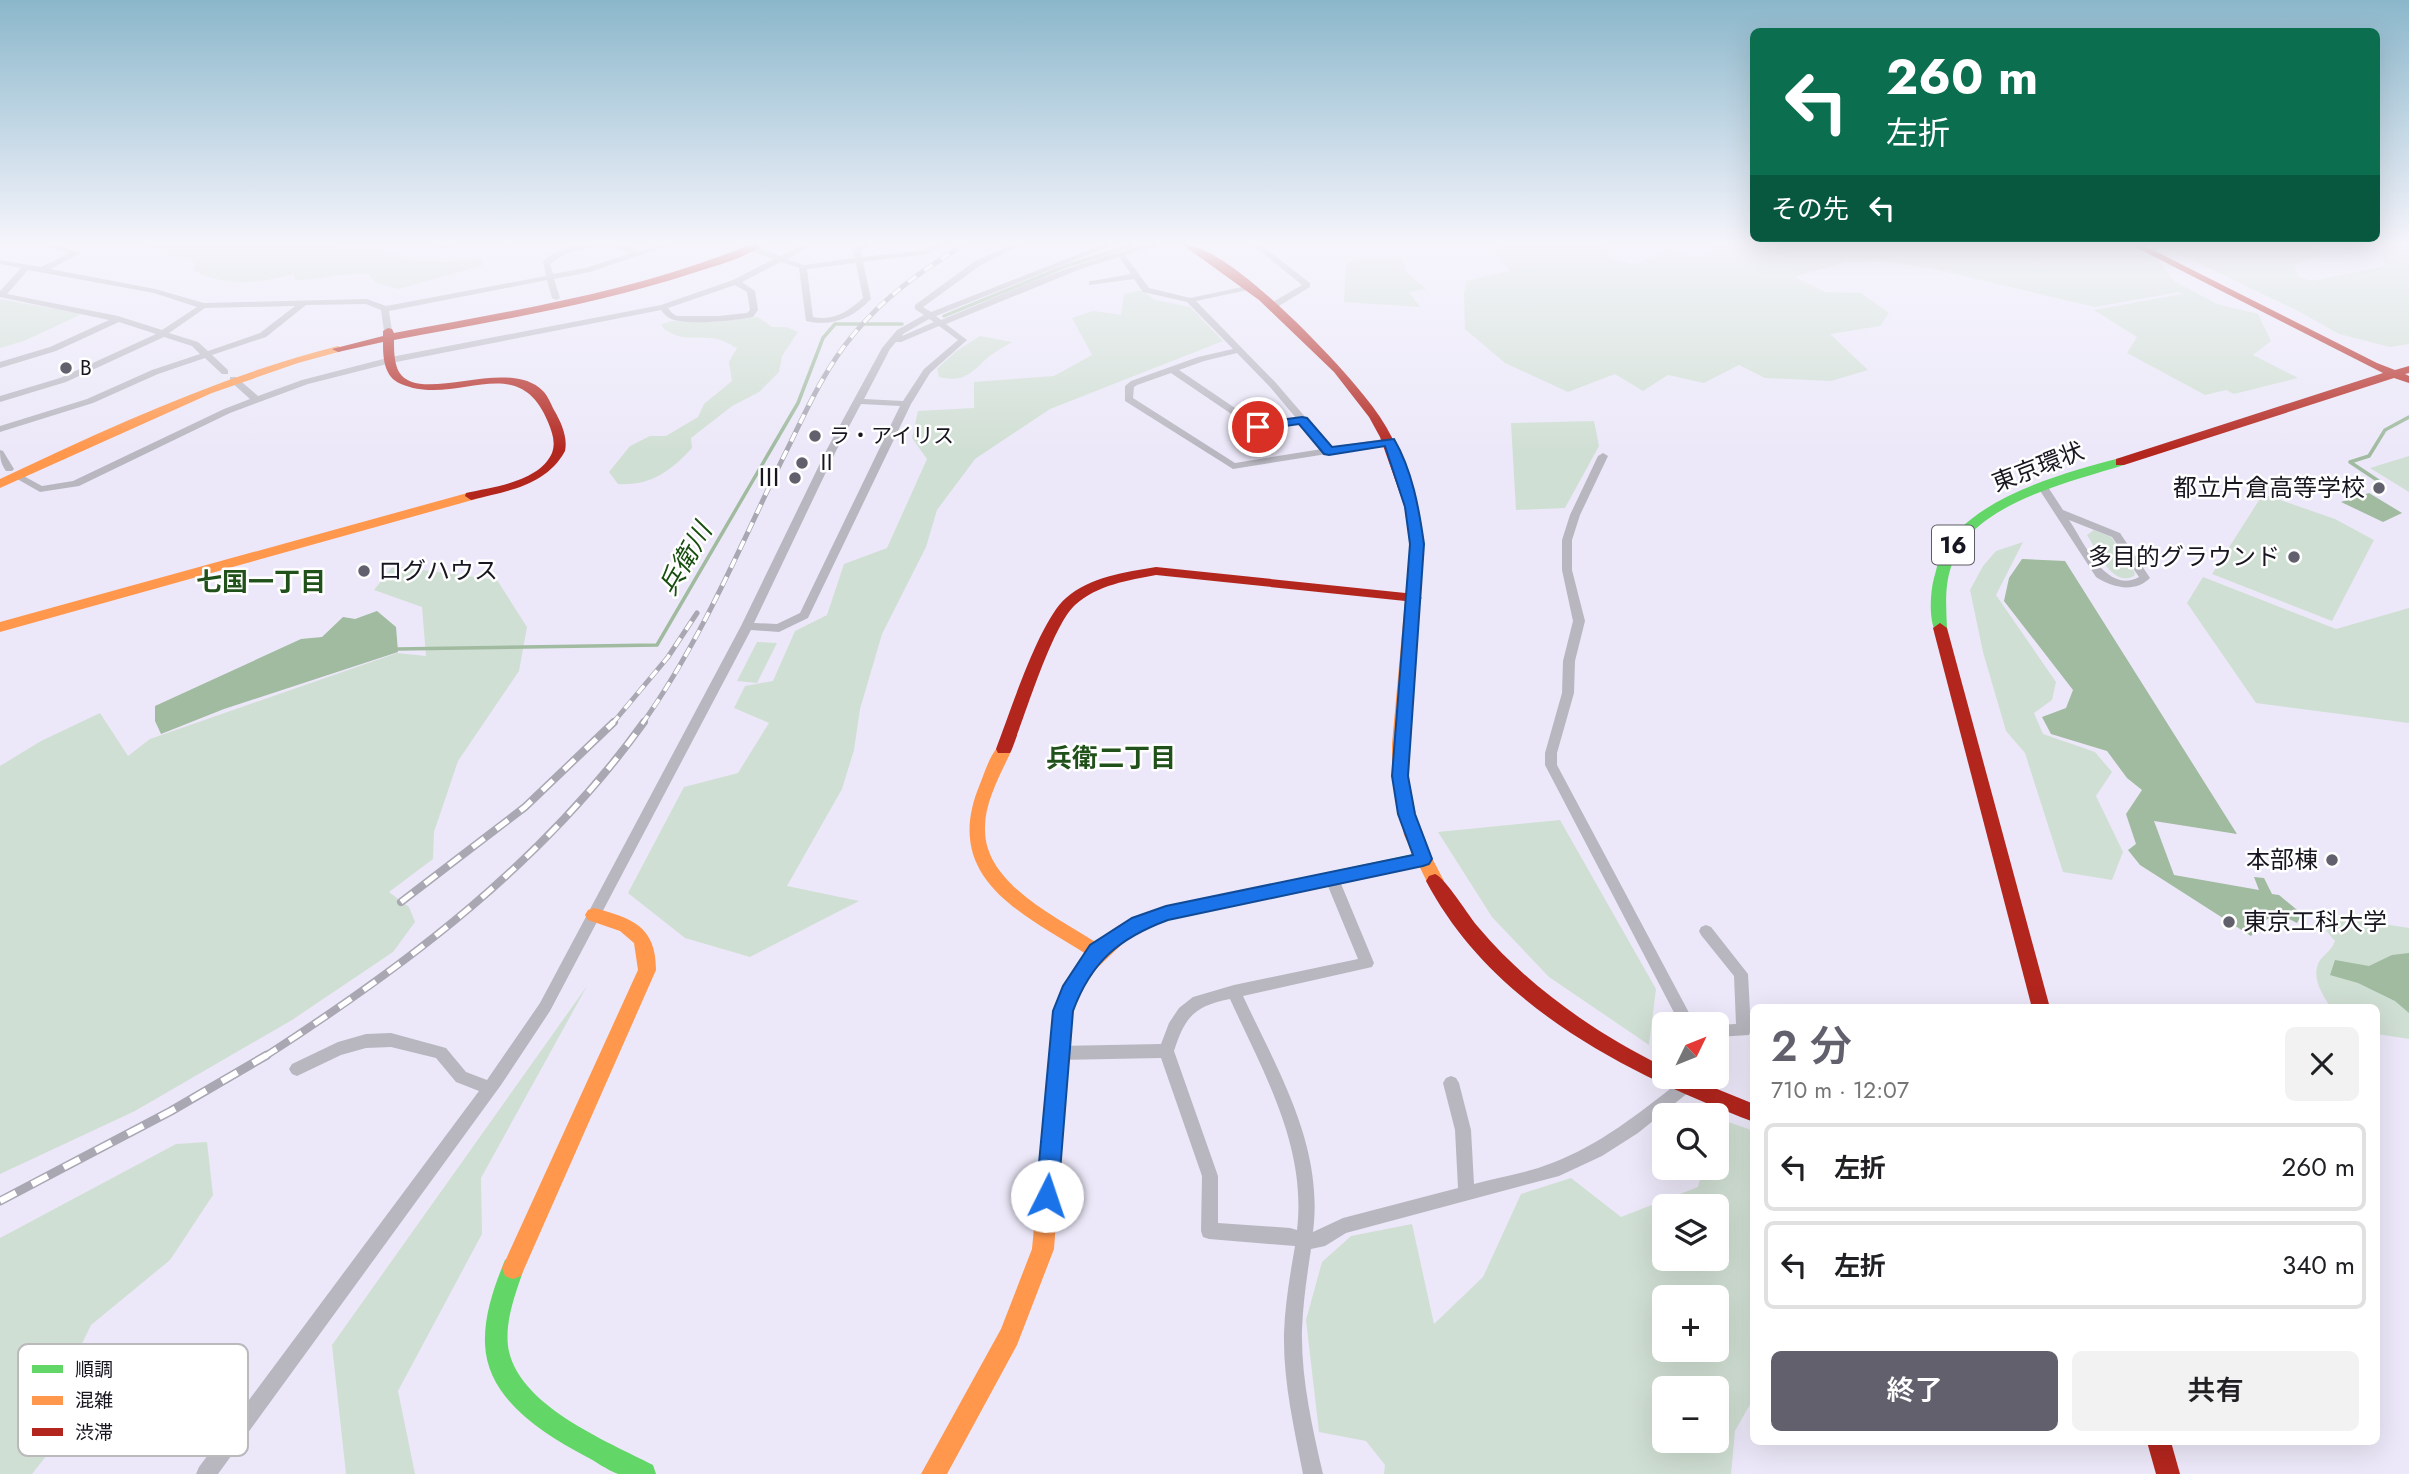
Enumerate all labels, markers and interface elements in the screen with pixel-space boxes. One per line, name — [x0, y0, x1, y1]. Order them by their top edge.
text: 260 m — [1886, 42, 2038, 112]
icon: left — [1771, 56, 1862, 147]
text: 左折 — [1886, 110, 1950, 156]
icon: left — [1863, 189, 1901, 227]
text: その先 — [1771, 190, 1849, 228]
place label: B — [80, 353, 92, 383]
marker: B — [58, 360, 74, 376]
pin — [1228, 397, 1288, 457]
icon: arrive — [1239, 408, 1277, 446]
place label: ラ・アイリス — [829, 421, 954, 451]
marker: ラ・アイリス — [807, 428, 823, 444]
street label: 東京環状 — [1987, 433, 2089, 500]
place label: Ⅱ — [816, 448, 837, 478]
marker: Ⅱ — [794, 455, 810, 471]
place label: Ⅲ — [757, 460, 781, 495]
marker: Ⅲ — [787, 470, 803, 486]
place label: 都立片倉高等学校 — [2173, 470, 2365, 505]
marker: 都立片倉高等学校 — [2371, 480, 2387, 496]
water label: 兵衛川 — [649, 513, 722, 602]
road number: 16 — [1932, 526, 1974, 565]
place label: 多目的グラウンド — [2088, 539, 2280, 574]
marker: 多目的グラウンド — [2286, 549, 2302, 565]
place label: ログハウス — [378, 553, 498, 588]
district label: 七国一丁目 — [196, 563, 326, 601]
marker: ログハウス — [356, 563, 372, 579]
district label: 兵衛二丁目 — [1046, 739, 1176, 777]
place label: 本部棟 — [2246, 842, 2318, 877]
marker: 本部棟 — [2324, 852, 2340, 868]
place label: 東京工科大学 — [2243, 904, 2387, 939]
marker: 東京工科大学 — [2221, 914, 2237, 930]
north arrow — [1652, 1012, 1729, 1088]
map controls — [1652, 1012, 1729, 1453]
text: 2 分 — [1771, 1016, 1852, 1077]
button: close — [2285, 1027, 2359, 1101]
text: 710 m · 12:07 — [1771, 1073, 1909, 1107]
button: search — [1652, 1103, 1729, 1180]
icon: left — [1775, 1148, 1813, 1186]
text: 260 m — [2282, 1148, 2355, 1186]
text: 左折 — [1834, 1149, 1886, 1187]
position arrow — [1010, 1159, 1084, 1233]
button: layers — [1652, 1194, 1729, 1271]
icon: left — [1775, 1246, 1813, 1284]
text: 340 m — [2282, 1246, 2355, 1284]
text: 左折 — [1834, 1247, 1886, 1285]
button: + — [1652, 1285, 1729, 1362]
legend — [18, 1344, 248, 1456]
button: 終了 — [1771, 1351, 2058, 1431]
button: 共有 — [2072, 1351, 2359, 1431]
text: 順調 — [75, 1356, 113, 1383]
button: − — [1652, 1376, 1729, 1453]
text: 混雑 — [75, 1387, 113, 1414]
text: 渋滞 — [75, 1419, 113, 1446]

